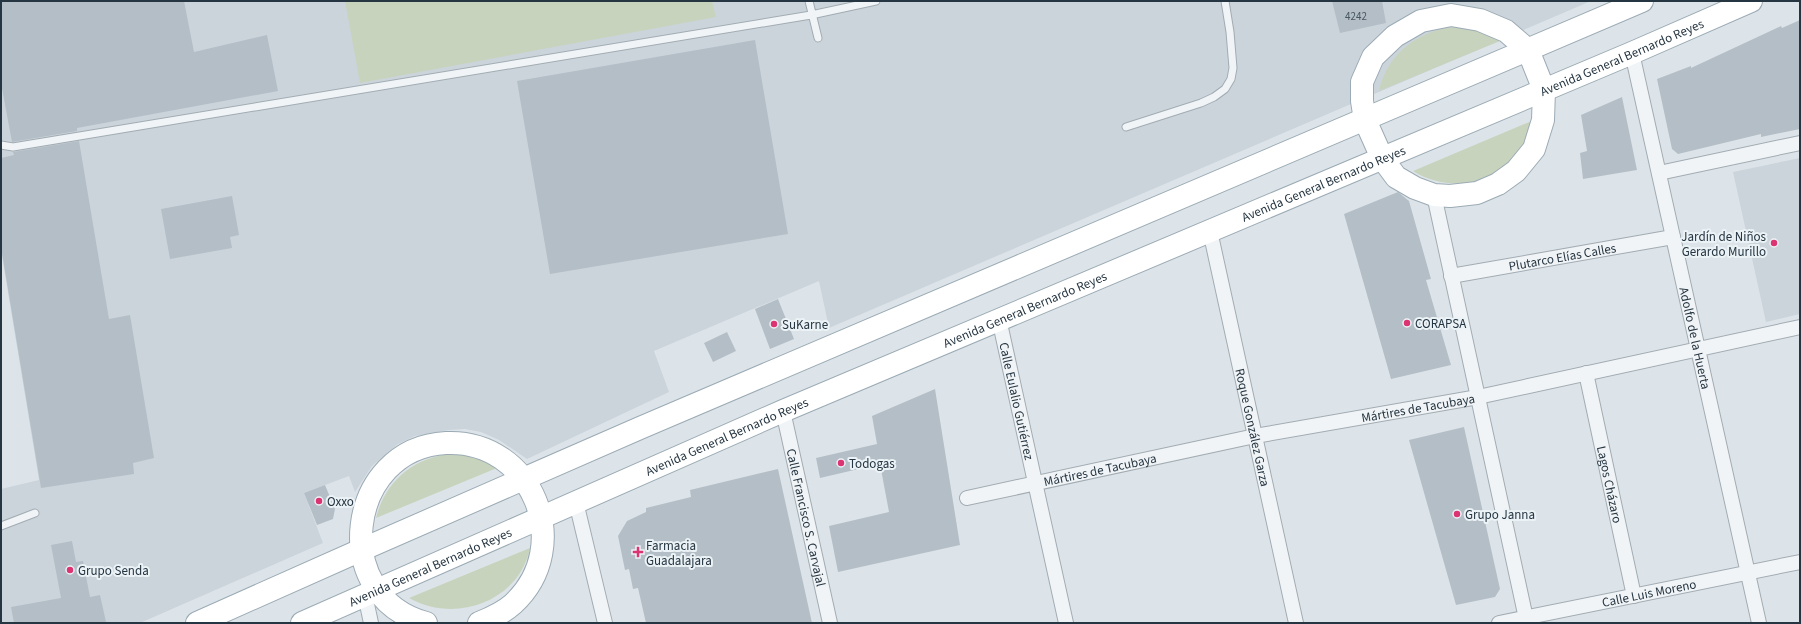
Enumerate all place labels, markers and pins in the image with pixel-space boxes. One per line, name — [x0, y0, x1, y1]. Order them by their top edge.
place label: Jardín de Niños Gerardo Murillo — [1681, 228, 1767, 261]
marker: Jardín de Niños Gerardo Murillo — [1769, 238, 1779, 248]
place label: CORAPSA — [1415, 315, 1467, 333]
place label: SuKarne — [782, 316, 828, 334]
marker: CORAPSA — [1402, 318, 1412, 328]
marker: SuKarne — [769, 319, 779, 329]
place label: Todogas — [849, 455, 895, 473]
marker: Todogas — [836, 458, 846, 468]
place label: Oxxo — [327, 493, 354, 511]
marker: Oxxo — [314, 496, 324, 506]
place label: Grupo Janna — [1465, 506, 1535, 524]
marker: Grupo Janna — [1452, 509, 1462, 519]
place label: Farmacia Guadalajara — [646, 537, 712, 570]
marker: Farmacia Guadalajara — [633, 547, 643, 557]
place label: Grupo Senda — [78, 562, 149, 580]
marker: Grupo Senda — [65, 565, 75, 575]

